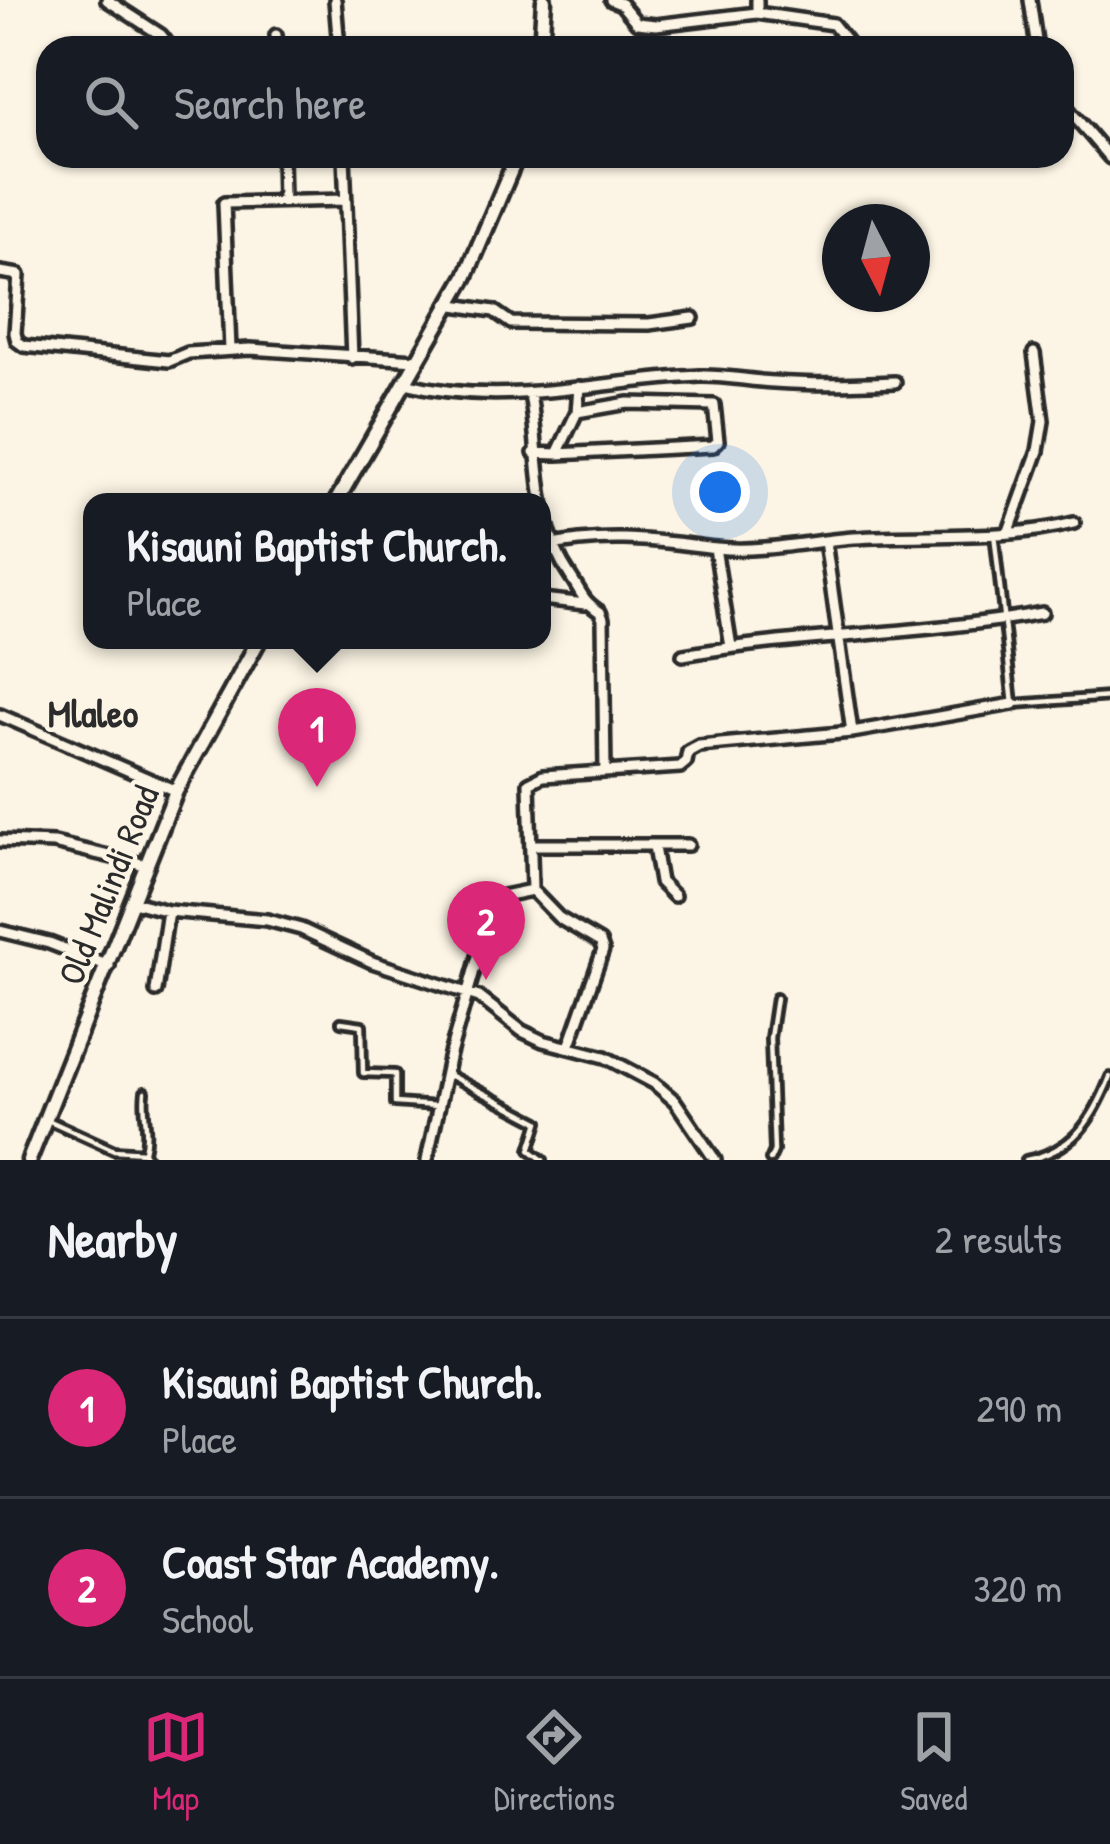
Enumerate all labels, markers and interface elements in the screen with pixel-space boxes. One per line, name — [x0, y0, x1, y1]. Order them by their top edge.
search box — [36, 36, 1074, 168]
icon: search — [78, 69, 144, 135]
text: Search here — [174, 72, 366, 133]
north arrow — [822, 204, 930, 312]
your location — [690, 462, 750, 522]
popup — [83, 493, 551, 649]
text: Kisauni Baptist Church. — [127, 514, 507, 575]
text: Place — [127, 575, 202, 628]
district label: Mlaleo — [48, 686, 139, 739]
pin: 1 — [278, 688, 356, 787]
street label: Old Malindi Road — [45, 778, 170, 992]
pin: 2 — [447, 881, 525, 980]
text: Nearby — [48, 1204, 178, 1273]
text: 2 results — [935, 1212, 1062, 1265]
text: Kisauni Baptist Church. — [162, 1351, 543, 1412]
text: 1 — [80, 1381, 94, 1434]
text: 290 m — [976, 1381, 1062, 1434]
text: Place — [162, 1412, 237, 1465]
text: Coast Star Academy. — [162, 1531, 499, 1592]
text: 2 — [78, 1561, 96, 1614]
text: 320 m — [973, 1561, 1062, 1614]
text: School — [162, 1592, 253, 1645]
tab: Map — [143, 1704, 209, 1820]
tab: Directions — [494, 1704, 615, 1820]
tab: Saved — [900, 1704, 967, 1820]

